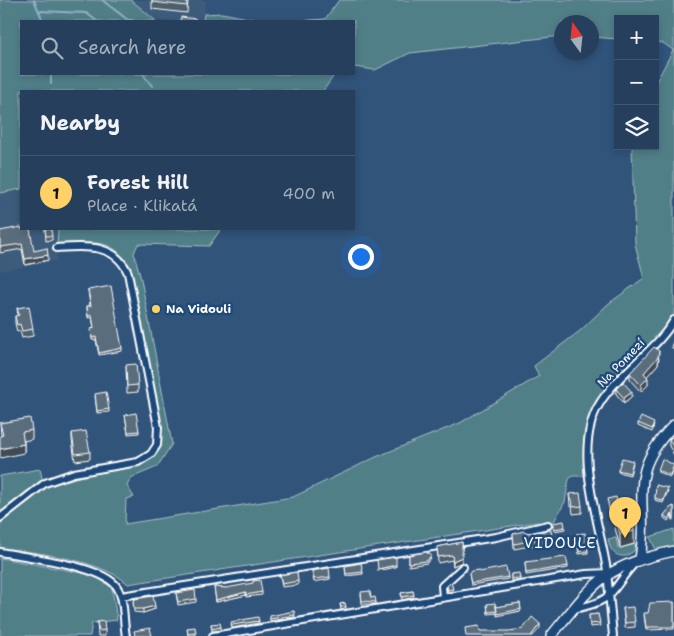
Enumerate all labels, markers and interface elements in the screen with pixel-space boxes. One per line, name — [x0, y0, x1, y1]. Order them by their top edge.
north arrow — [554, 15, 599, 60]
map controls — [614, 15, 659, 150]
button: + — [614, 15, 659, 60]
search box — [20, 20, 355, 75]
icon: search — [38, 34, 66, 62]
text: Search here — [78, 35, 187, 60]
button: − — [614, 60, 659, 105]
button: layers — [614, 105, 659, 150]
text: Nearby — [40, 109, 120, 137]
text: Forest Hill — [87, 170, 189, 195]
text: 1 — [52, 183, 60, 204]
text: 400 m — [282, 183, 335, 204]
text: Place · Klikatá — [87, 195, 197, 216]
your location — [348, 244, 374, 270]
place label: Na Vidouli — [166, 301, 231, 317]
marker: Na Vidouli — [150, 303, 162, 315]
street label: Na Pomezí — [594, 335, 649, 391]
pin: 1 — [609, 497, 641, 538]
district label: VIDOULE — [523, 533, 597, 553]

